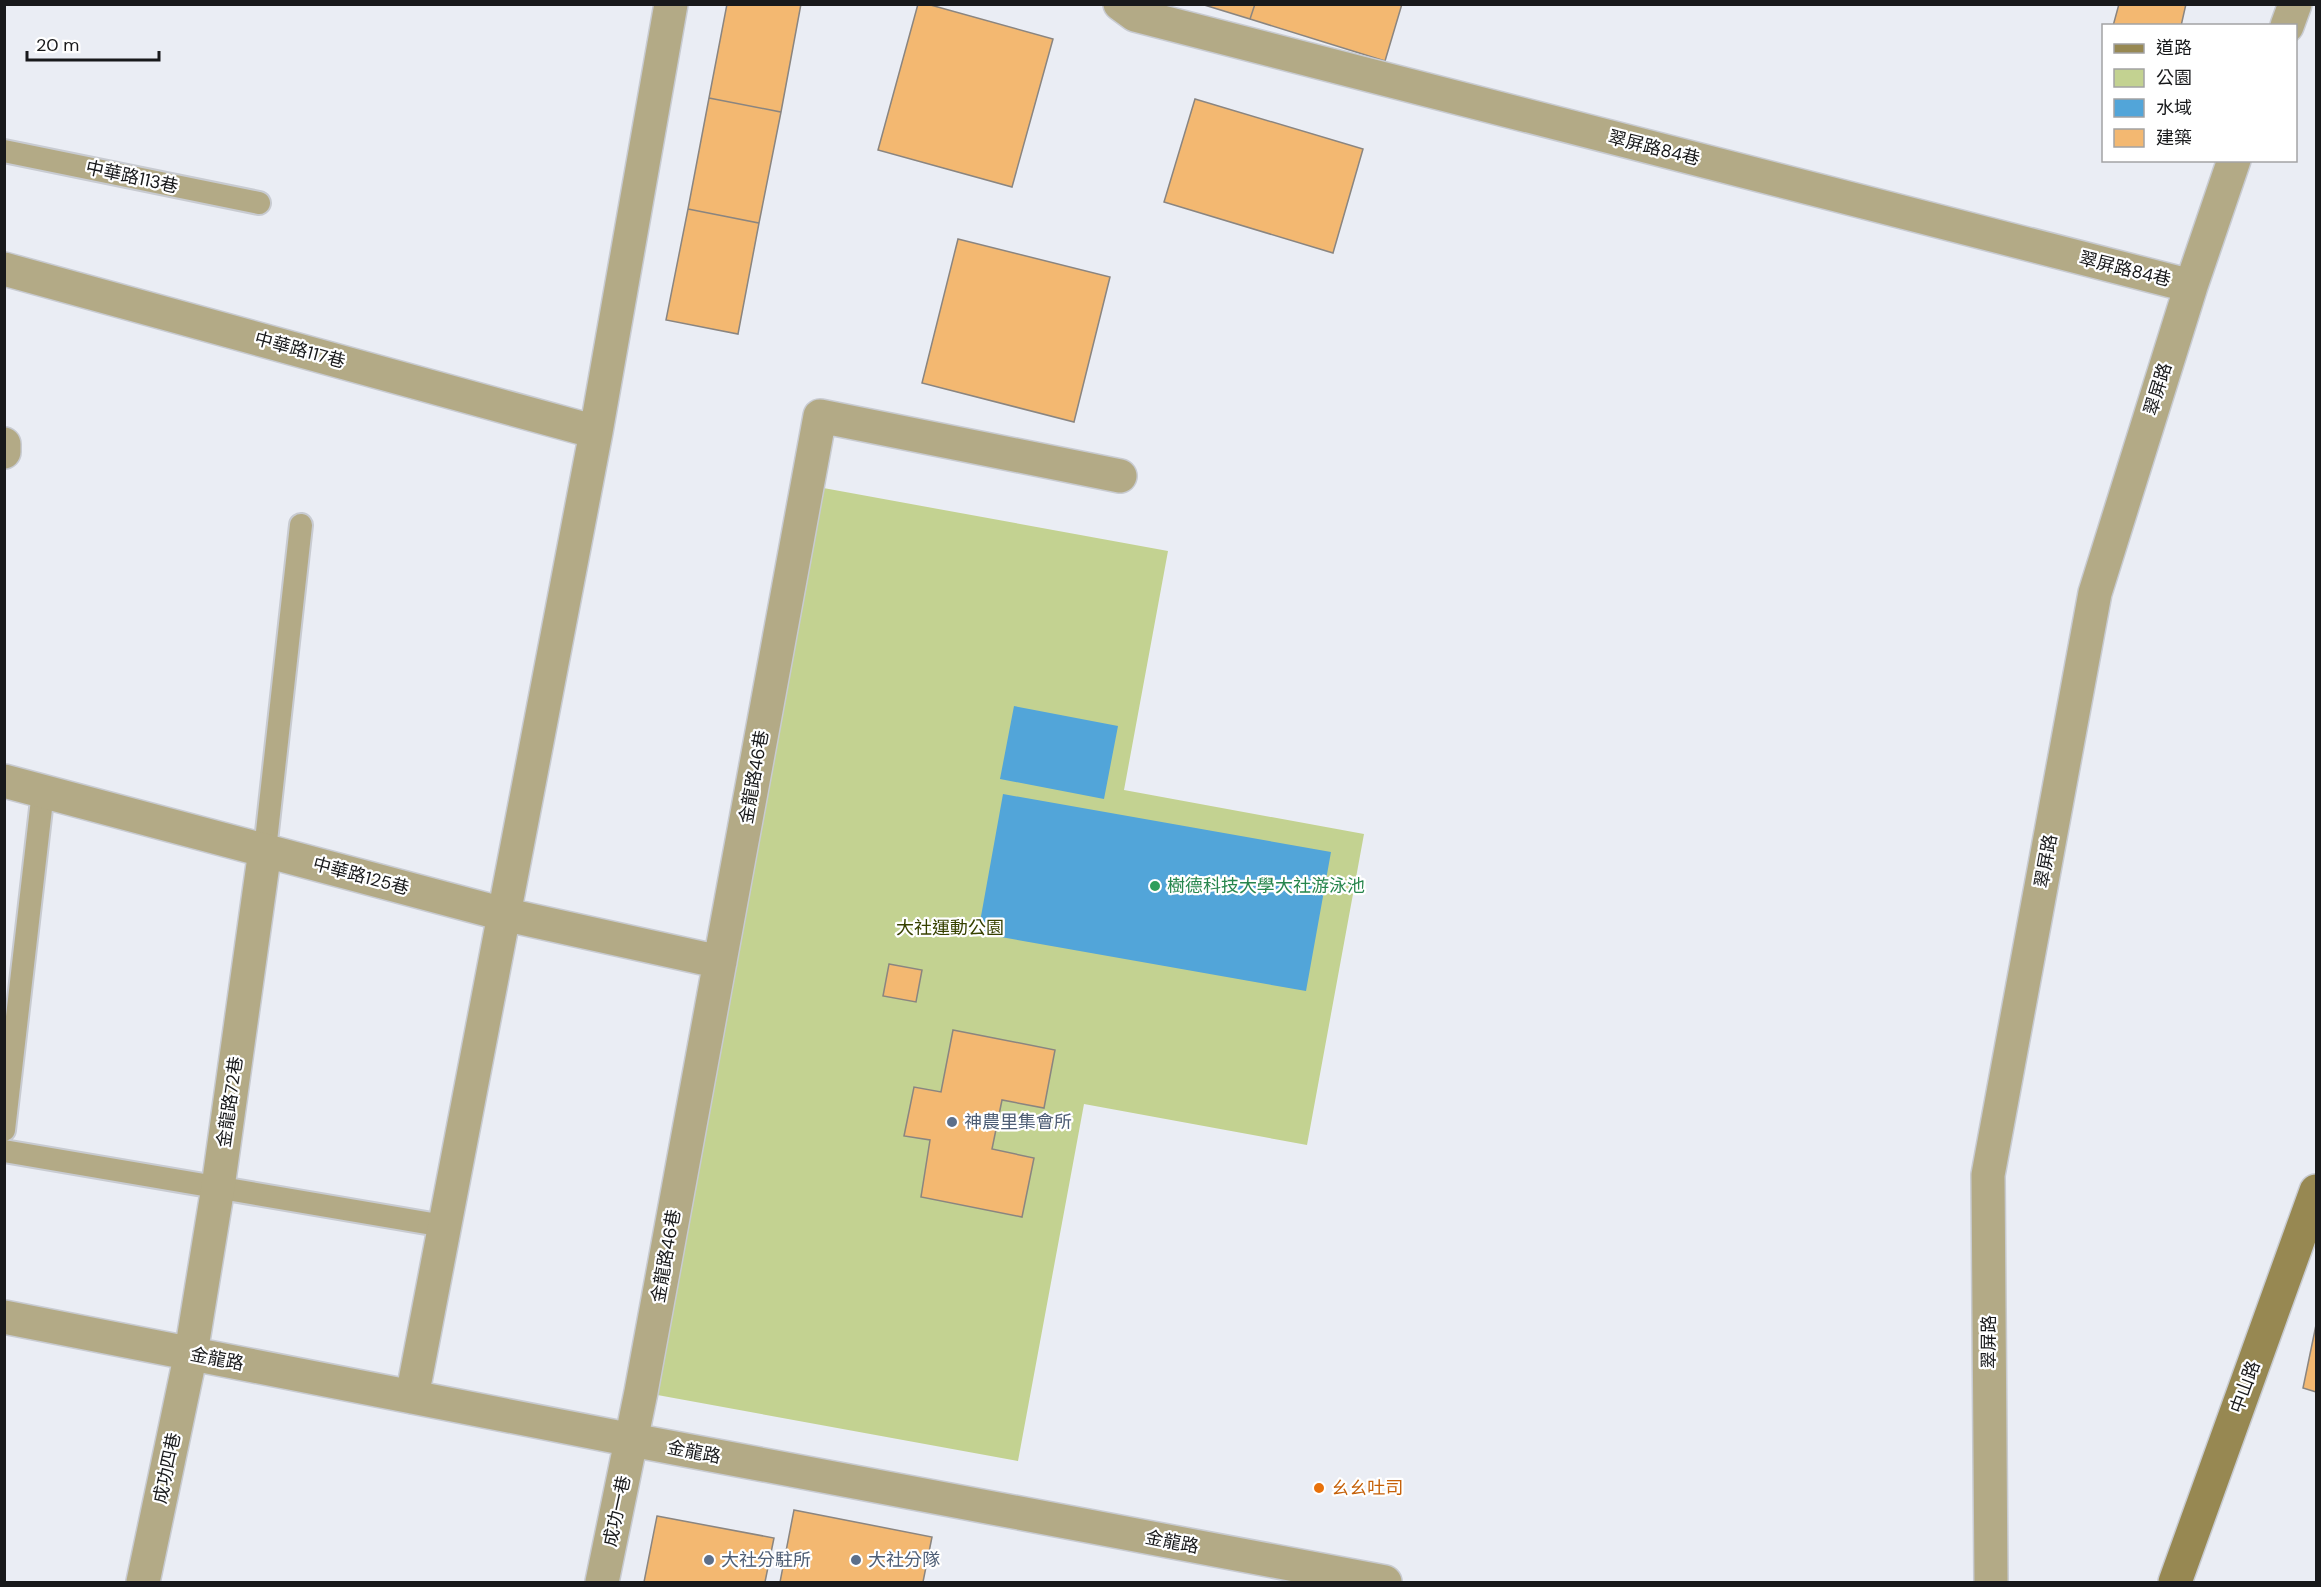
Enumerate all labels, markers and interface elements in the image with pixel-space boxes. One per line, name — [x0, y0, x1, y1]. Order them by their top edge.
scale bar — [27, 24, 159, 62]
legend — [2102, 24, 2297, 162]
text: 20 m — [36, 33, 79, 57]
text: 道路 — [2156, 36, 2192, 60]
text: 公園 — [2156, 66, 2192, 90]
text: 水域 — [2156, 96, 2192, 120]
street label: 翠屏路84巷 — [1606, 125, 1702, 171]
text: 建築 — [2156, 126, 2192, 150]
street label: 中華路113巷 — [84, 156, 180, 198]
street label: 翠屏路84巷 — [2077, 246, 2173, 292]
street label: 中華路117巷 — [252, 326, 348, 374]
street label: 翠屏路 — [2139, 360, 2177, 418]
street label: 金龍路46巷 — [734, 729, 774, 825]
street label: 翠屏路 — [2029, 832, 2063, 890]
street label: 中華路125巷 — [310, 852, 412, 900]
place label: 樹德科技大學大社游泳池 — [1167, 874, 1365, 898]
marker: 樹德科技大學大社游泳池 — [1148, 879, 1162, 893]
park label: 大社運動公園 — [896, 916, 1004, 940]
street label: 金龍路72巷 — [212, 1055, 248, 1149]
place label: 神農里集會所 — [964, 1110, 1072, 1134]
marker: 神農里集會所 — [945, 1115, 959, 1129]
street label: 金龍路46巷 — [646, 1208, 686, 1304]
street label: 翠屏路 — [1977, 1315, 2001, 1369]
street label: 金龍路 — [188, 1342, 246, 1376]
street label: 中山路 — [2224, 1358, 2266, 1416]
street label: 成功四巷 — [148, 1430, 186, 1506]
street label: 金龍路 — [665, 1435, 723, 1469]
street label: 成功一巷 — [598, 1473, 636, 1549]
place label: ㄠㄠ吐司 — [1331, 1476, 1403, 1500]
marker: ㄠㄠ吐司 — [1312, 1481, 1326, 1495]
street label: 金龍路 — [1143, 1525, 1201, 1559]
place label: 大社分駐所 — [721, 1548, 811, 1572]
place label: 大社分隊 — [868, 1548, 940, 1572]
marker: 大社分駐所 — [702, 1553, 716, 1567]
marker: 大社分隊 — [849, 1553, 863, 1567]

